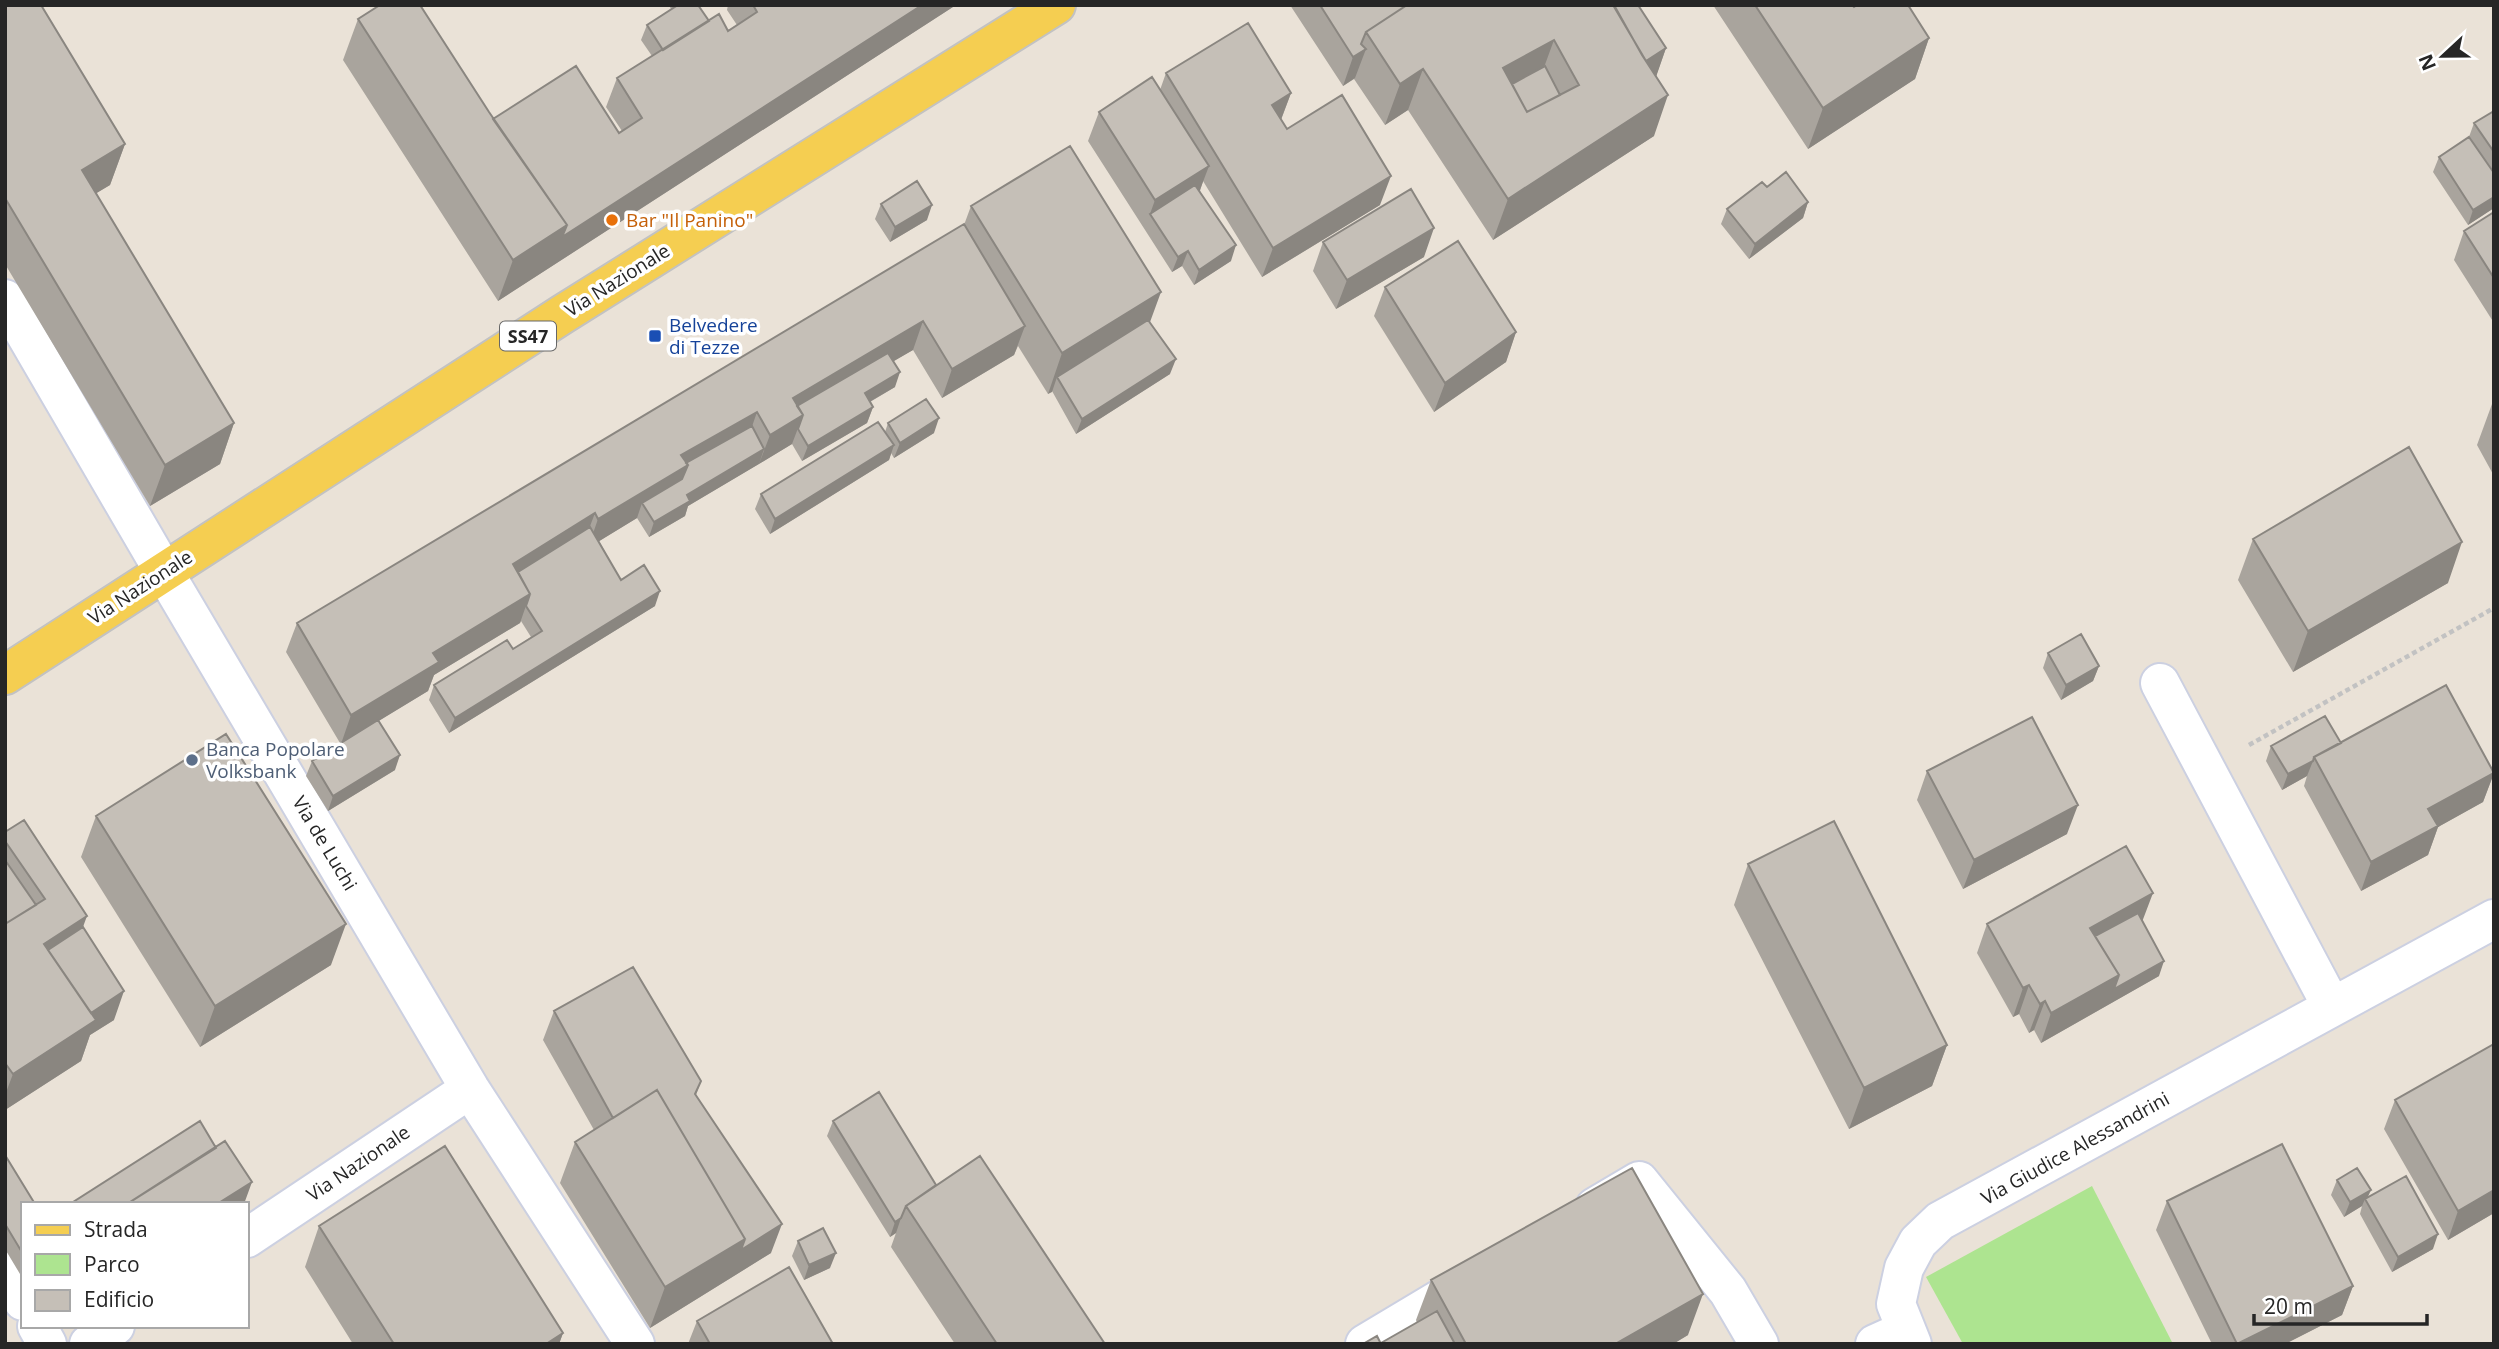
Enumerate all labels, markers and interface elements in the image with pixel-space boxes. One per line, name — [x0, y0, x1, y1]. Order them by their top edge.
north arrow — [2408, 21, 2478, 91]
text: N — [2412, 50, 2442, 74]
place label: Bar "Il Panino" — [626, 207, 753, 233]
marker: Bar "Il Panino" — [604, 212, 620, 228]
street label: Via Nazionale — [560, 237, 674, 323]
place label: Belvedere di Tezze — [669, 312, 758, 360]
road number: SS47 — [500, 322, 556, 350]
marker: Belvedere di Tezze — [647, 328, 663, 344]
street label: Via Nazionale — [83, 544, 197, 630]
place label: Banca Popolare Volksbank — [206, 736, 345, 784]
marker: Banca Popolare Volksbank — [184, 752, 200, 768]
street label: Via de Luchi — [287, 791, 363, 895]
street label: Via Giudice Alessandrini — [1976, 1085, 2174, 1211]
street label: Via Nazionale — [301, 1119, 415, 1207]
legend — [21, 1202, 248, 1328]
text: Strada — [84, 1215, 148, 1243]
text: Parco — [84, 1250, 140, 1278]
scale bar — [2254, 1282, 2427, 1326]
text: Edificio — [84, 1285, 154, 1313]
text: 20 m — [2264, 1292, 2313, 1320]

